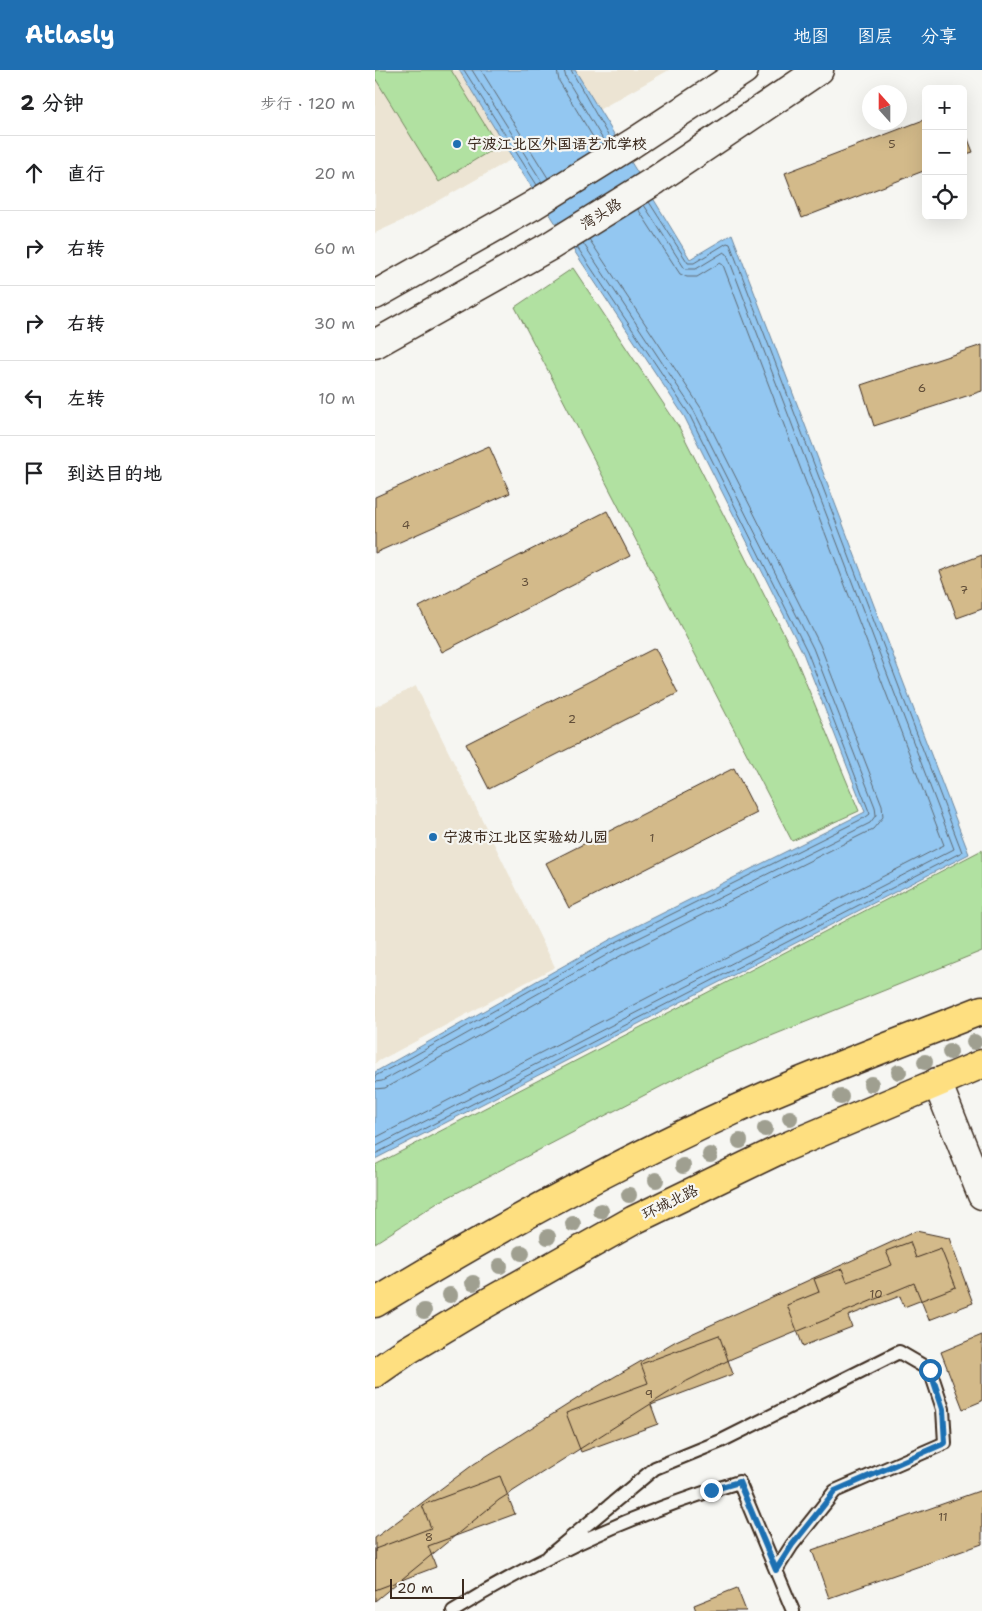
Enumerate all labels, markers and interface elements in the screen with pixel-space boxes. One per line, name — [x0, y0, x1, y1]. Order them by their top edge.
text: Atlasly — [25, 19, 115, 51]
text: 地图 — [793, 24, 829, 48]
text: 图层 — [857, 24, 893, 48]
text: 分享 — [921, 24, 957, 48]
north arrow — [862, 85, 907, 130]
map controls — [922, 85, 967, 220]
button: + — [922, 85, 967, 130]
text: 2 分钟 — [20, 89, 84, 117]
text: 步行 · 120 m — [261, 93, 355, 114]
button: − — [922, 130, 967, 175]
place label: 宁波江北区外国语艺术学校 — [467, 134, 647, 154]
house number: 5 — [888, 136, 896, 152]
marker: 宁波江北区外国语艺术学校 — [451, 138, 463, 150]
icon: ahead — [20, 159, 48, 187]
text: 直行 — [67, 161, 105, 186]
text: 20 m — [314, 163, 355, 184]
button: locate — [922, 175, 967, 220]
street label: 湾头路 — [577, 194, 625, 234]
icon: right — [20, 234, 48, 262]
text: 右转 — [67, 236, 105, 261]
text: 60 m — [314, 238, 355, 259]
icon: right — [20, 309, 48, 337]
text: 右转 — [67, 311, 105, 336]
text: 30 m — [314, 313, 355, 334]
house number: 6 — [918, 380, 926, 396]
icon: left — [20, 384, 48, 412]
text: 左转 — [67, 386, 105, 411]
text: 10 m — [318, 388, 355, 409]
icon: arrive — [20, 459, 48, 487]
text: 到达目的地 — [67, 461, 162, 486]
house number: 4 — [402, 517, 410, 533]
house number: 3 — [521, 574, 529, 590]
house number: 7 — [960, 582, 968, 598]
house number: 2 — [568, 711, 576, 727]
place label: 宁波市江北区实验幼儿园 — [443, 827, 608, 847]
house number: 1 — [649, 830, 655, 846]
marker: 宁波市江北区实验幼儿园 — [427, 831, 439, 843]
street label: 环城北路 — [639, 1180, 701, 1224]
house number: 10 — [869, 1286, 883, 1302]
route start — [919, 1359, 942, 1382]
house number: 9 — [645, 1386, 653, 1402]
route end — [700, 1479, 723, 1502]
house number: 11 — [938, 1509, 948, 1525]
house number: 8 — [425, 1529, 433, 1545]
scale bar — [390, 1576, 464, 1599]
text: 20 m — [397, 1579, 433, 1597]

